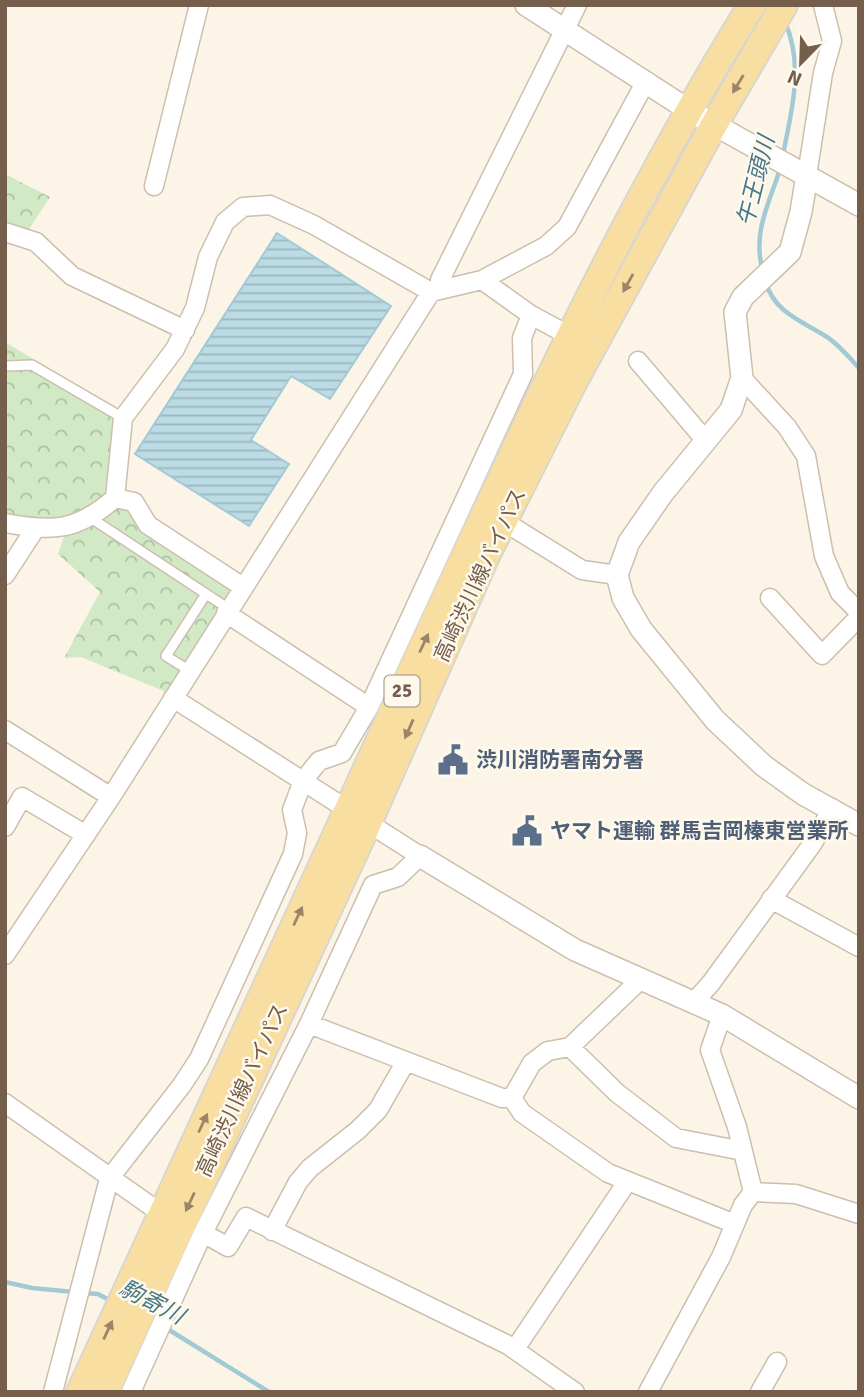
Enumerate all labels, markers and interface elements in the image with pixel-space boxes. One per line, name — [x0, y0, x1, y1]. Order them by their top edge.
north arrow — [766, 28, 836, 98]
text: N — [784, 64, 806, 91]
one-way arrow — [732, 74, 744, 93]
water label: 午王頭川 — [731, 130, 782, 229]
one-way arrow — [622, 273, 634, 293]
street label: 高崎渋川線バイパス — [428, 484, 532, 666]
one-way arrow — [418, 633, 430, 653]
road number: 25 — [384, 676, 420, 706]
one-way arrow — [404, 719, 415, 740]
public building icon: 渋川消防署南分署 — [436, 743, 470, 777]
place label: 渋川消防署南分署 — [476, 747, 644, 773]
public building icon: ヤマト運輸 群馬吉岡榛東営業所 — [510, 814, 544, 848]
place label: ヤマト運輸 群馬吉岡榛東営業所 — [550, 818, 849, 844]
one-way arrow — [292, 906, 304, 926]
street label: 高崎渋川線バイパス — [190, 999, 294, 1181]
one-way arrow — [198, 1113, 209, 1133]
one-way arrow — [184, 1192, 196, 1212]
water label: 駒寄川 — [115, 1273, 192, 1332]
one-way arrow — [103, 1320, 114, 1340]

